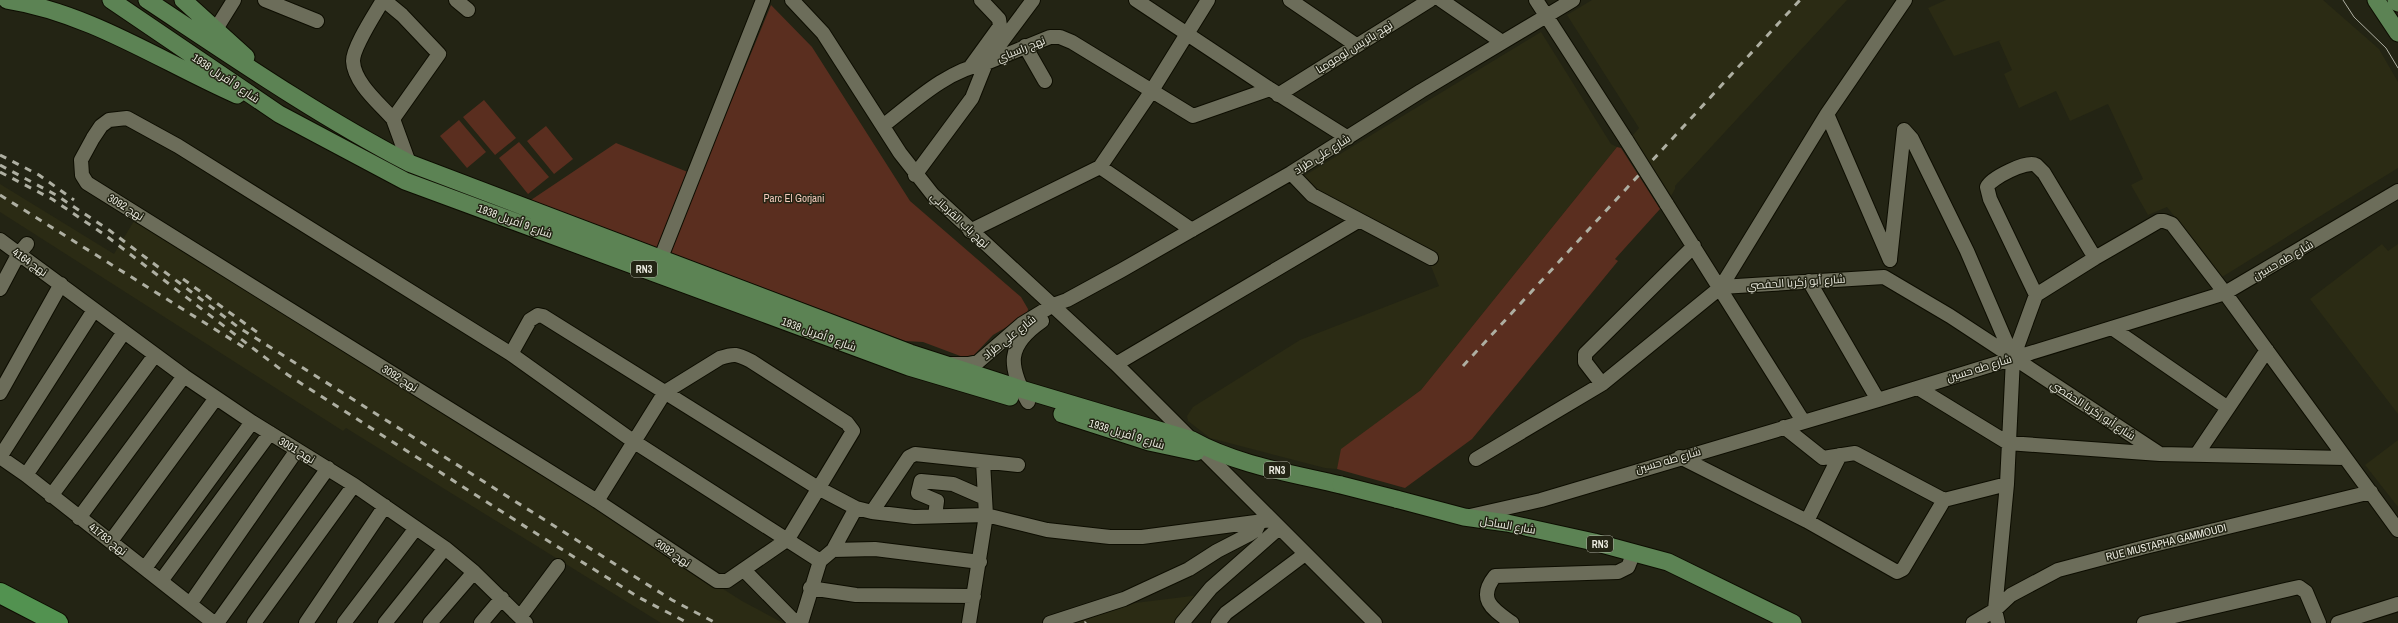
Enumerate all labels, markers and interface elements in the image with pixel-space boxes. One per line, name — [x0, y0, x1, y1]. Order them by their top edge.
street label: نهج باتريس لومومبا — [1313, 18, 1396, 77]
street label: نهج راسباي — [995, 33, 1048, 67]
street label: شارع 9 أفريل 1938 — [189, 50, 262, 107]
street label: شارع علي طراد — [1291, 131, 1354, 179]
street label: نهج باب القرجاني — [926, 189, 992, 252]
street label: نهج 3092 — [105, 191, 147, 224]
park label: Parc El Gorjani — [763, 191, 825, 205]
street label: شارع 9 أفريل 1938 — [475, 201, 554, 242]
street label: شارع طه حسين — [2250, 237, 2316, 284]
street label: نهج 4164 — [9, 245, 50, 280]
road number: RN3 — [631, 261, 657, 277]
street label: شارع أبو زكريا الحفصي — [1746, 272, 1846, 293]
street label: شارع علي طراد — [979, 312, 1040, 364]
street label: شارع 9 أفريل 1938 — [779, 314, 858, 355]
street label: شارع طه حسين — [1945, 351, 2014, 385]
street label: نهج 3092 — [379, 362, 421, 395]
street label: شارع أبو زكريا الحفصي — [2047, 377, 2138, 444]
street label: شارع 9 أفريل 1938 — [1087, 416, 1167, 453]
street label: نهج 3001 — [276, 434, 318, 467]
street label: شارع طه حسين — [1634, 444, 1703, 477]
road number: RN3 — [1264, 462, 1290, 478]
street label: شارع الساحل — [1479, 513, 1537, 538]
street label: نهج 41783 — [85, 520, 130, 559]
street label: RUE MUSTAPHA GAMMOUDI — [2104, 520, 2228, 564]
street label: نهج 3092 — [652, 536, 693, 571]
road number: RN3 — [1587, 536, 1613, 552]

